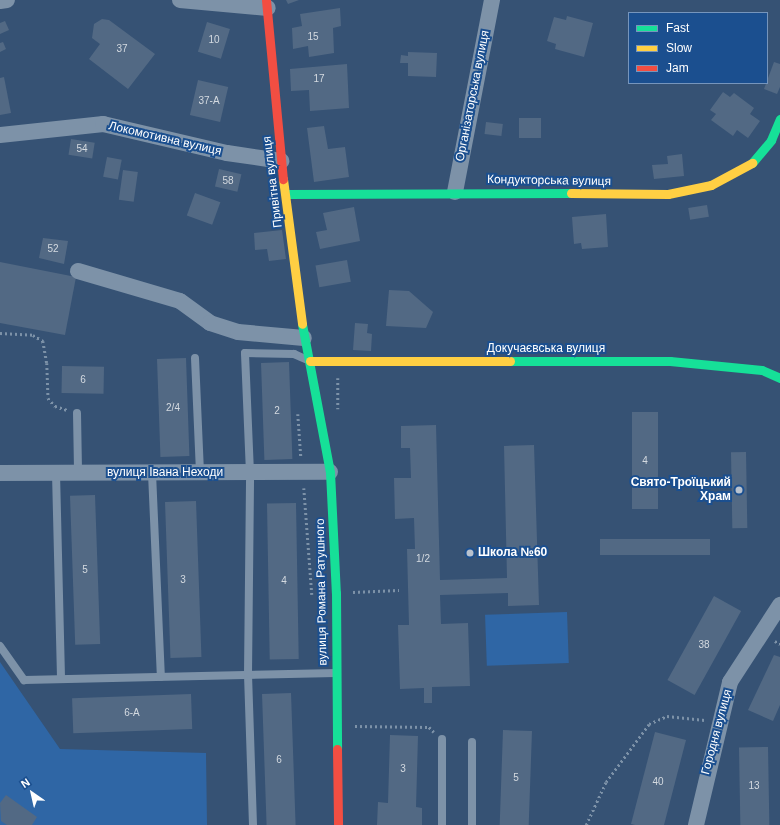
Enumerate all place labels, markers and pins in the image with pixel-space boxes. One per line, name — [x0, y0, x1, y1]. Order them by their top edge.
place label: Свято-Троїцький Храм — [631, 476, 731, 504]
marker: Свято-Троїцький Храм — [734, 485, 744, 495]
place label: Школа №60 — [478, 546, 547, 560]
marker: Школа №60 — [465, 548, 475, 558]

